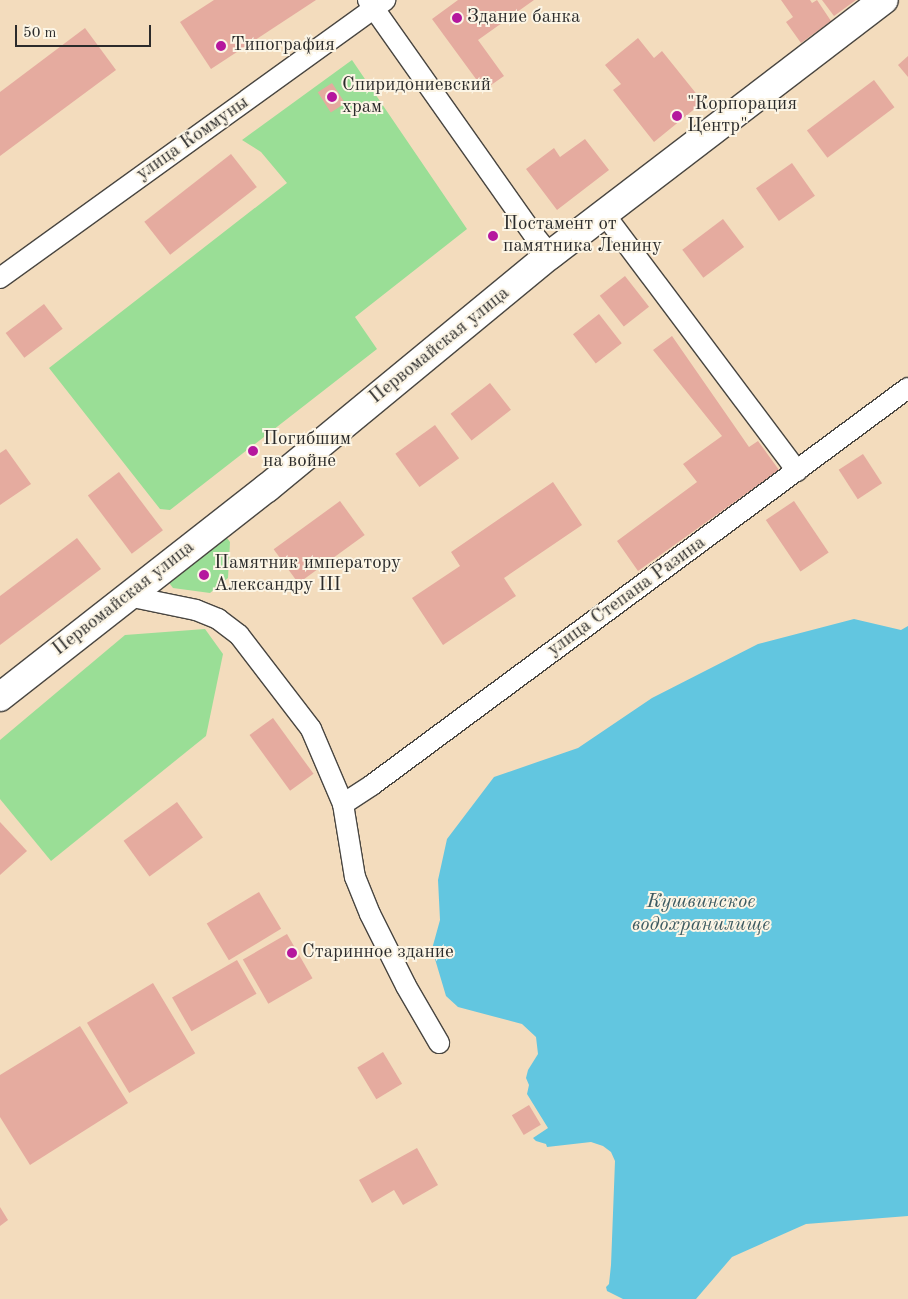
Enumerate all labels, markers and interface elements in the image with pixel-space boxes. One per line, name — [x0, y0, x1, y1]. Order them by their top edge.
place label: Здание банка — [467, 7, 580, 29]
marker: Здание банка — [451, 12, 463, 24]
scale bar — [18, 15, 154, 47]
text: 50 m — [23, 26, 57, 41]
place label: Типография — [231, 35, 335, 57]
marker: Типография — [215, 40, 227, 52]
place label: Спиридониевский храм — [342, 75, 491, 119]
marker: Спиридониевский храм — [326, 91, 338, 103]
street label: улица Коммуны — [132, 92, 254, 186]
place label: "Корпорация Центр" — [687, 94, 797, 138]
marker: "Корпорация Центр" — [671, 110, 683, 122]
place label: Постамент от памятника Ленину — [503, 214, 662, 258]
marker: Постамент от памятника Ленину — [487, 230, 499, 242]
street label: Первомайская улица — [365, 282, 515, 410]
place label: Погибшим на войне — [263, 429, 351, 473]
marker: Погибшим на войне — [247, 445, 259, 457]
street label: улица Степана Разина — [544, 532, 710, 662]
street label: Первомайская улица — [49, 537, 199, 661]
place label: Памятник императору Александру III — [214, 553, 401, 597]
marker: Памятник императору Александру III — [198, 569, 210, 581]
water label: Кушвинское водохранилище — [632, 890, 770, 937]
place label: Старинное здание — [302, 942, 454, 964]
marker: Старинное здание — [286, 947, 298, 959]

